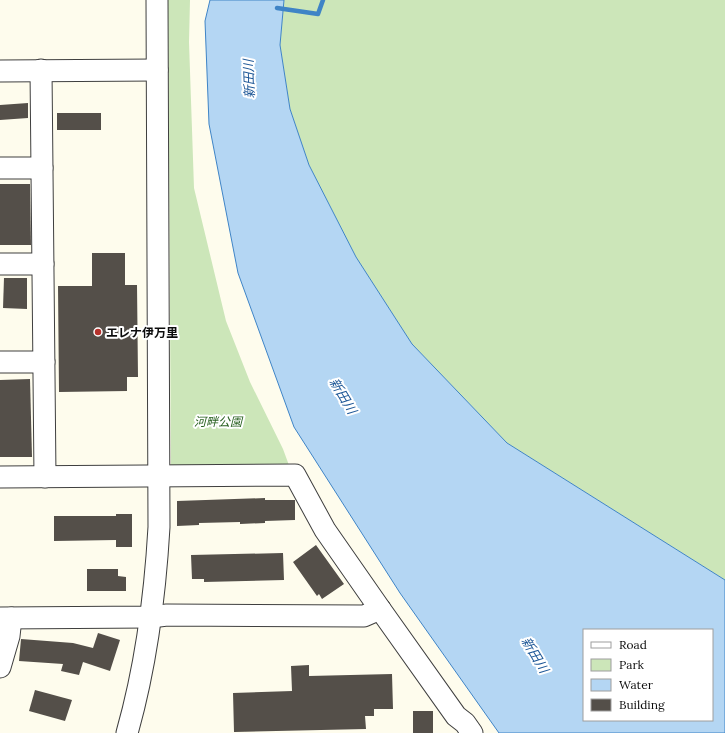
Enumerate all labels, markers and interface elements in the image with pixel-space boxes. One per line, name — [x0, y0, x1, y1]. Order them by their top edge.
water label: 新田川 — [240, 57, 258, 99]
place label: エレナ伊万里 — [106, 325, 178, 340]
marker: エレナ伊万里 — [93, 327, 103, 337]
water label: 新田川 — [326, 375, 361, 419]
park label: 河畔公園 — [194, 414, 244, 429]
legend — [583, 629, 713, 721]
water label: 新田川 — [518, 634, 553, 678]
text: Road — [619, 637, 647, 652]
text: Park — [619, 657, 645, 672]
text: Water — [619, 677, 654, 692]
text: Building — [619, 697, 665, 712]

